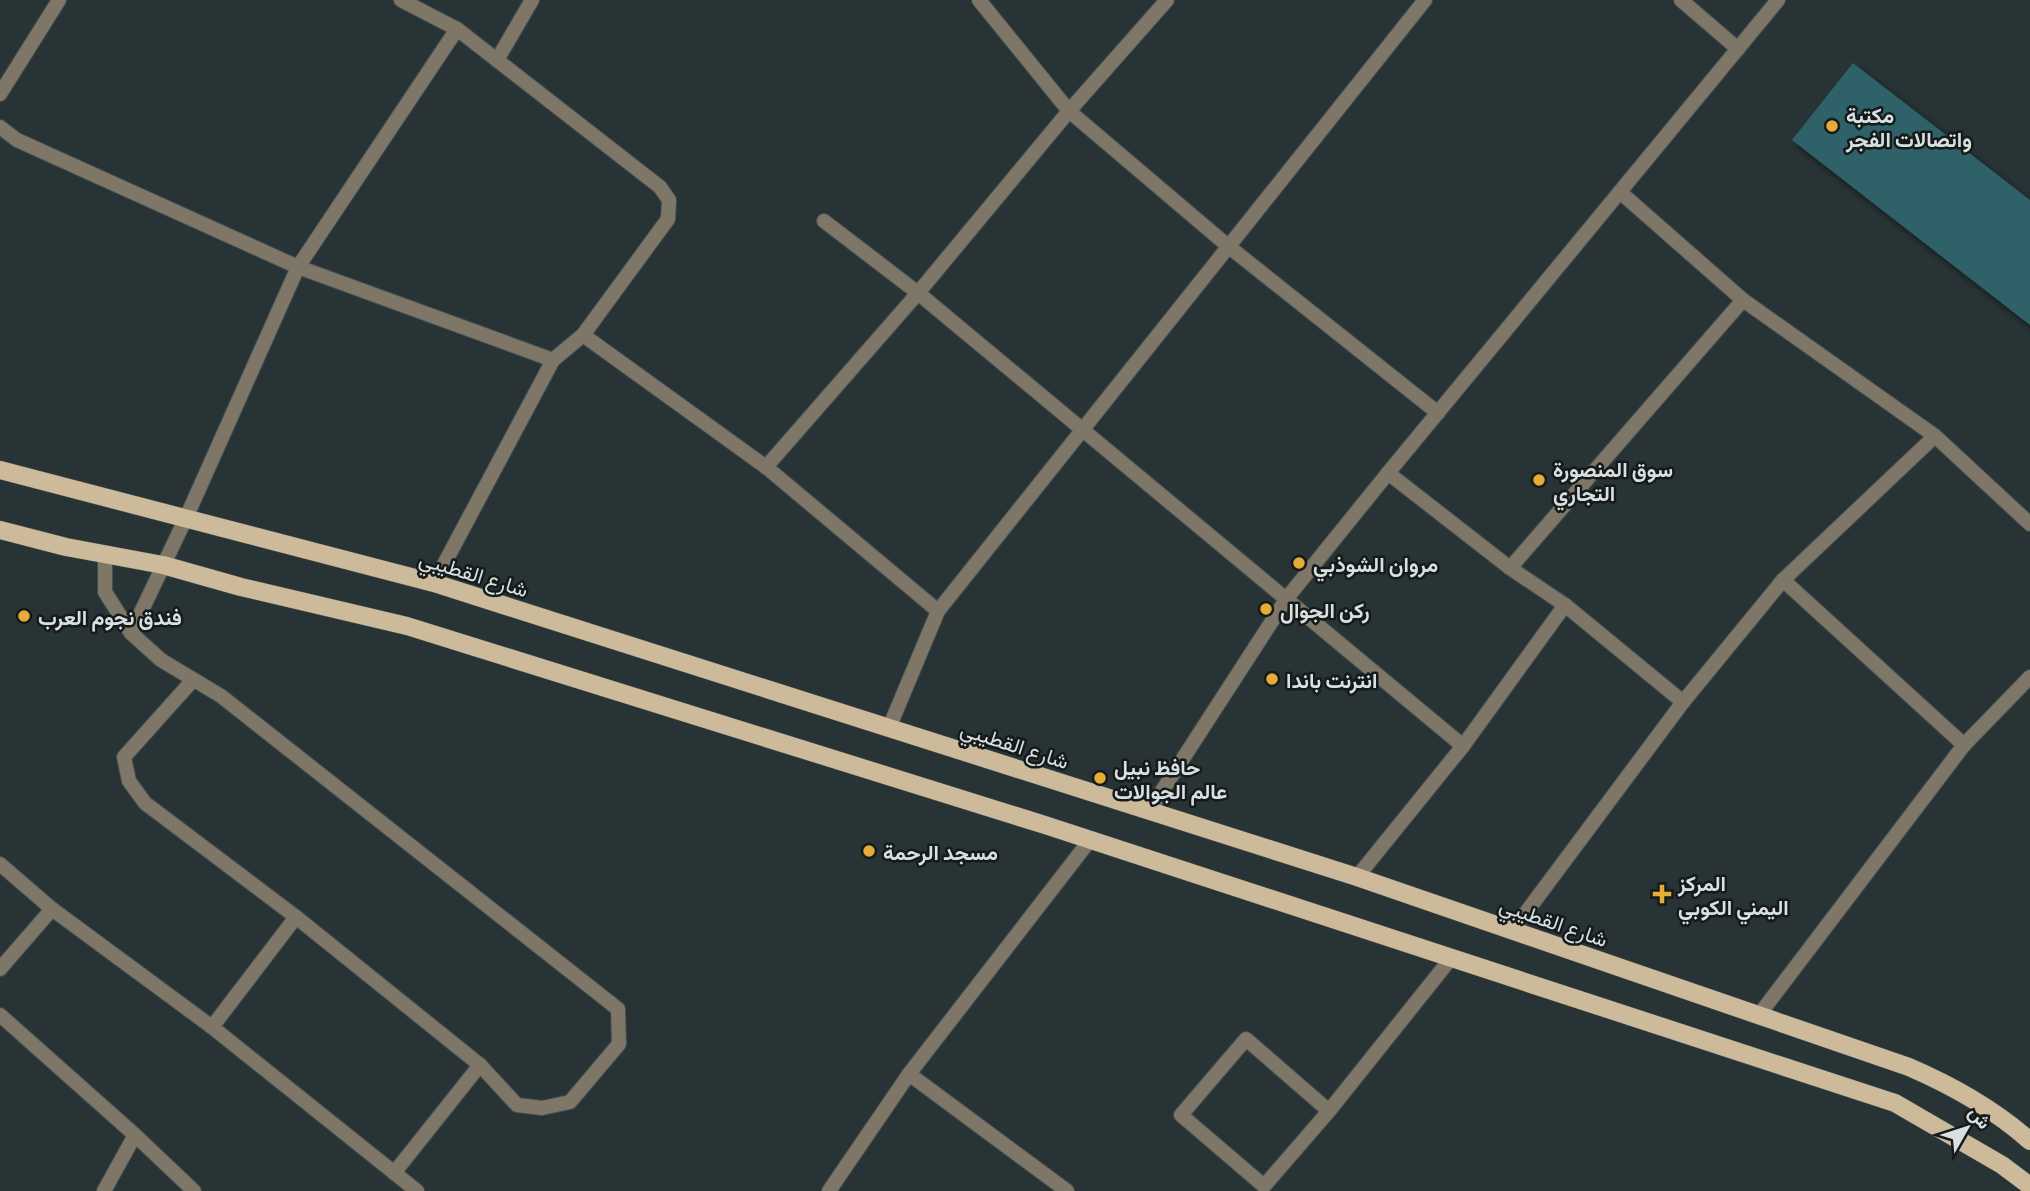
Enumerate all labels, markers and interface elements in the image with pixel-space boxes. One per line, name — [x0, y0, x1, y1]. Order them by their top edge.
place label: مكتبة واتصالات الفجر — [1845, 102, 1972, 153]
marker: مكتبة واتصالات الفجر — [1824, 118, 1840, 134]
place label: سوق المنصورة التجاري — [1553, 456, 1673, 511]
marker: سوق المنصورة التجاري — [1531, 472, 1547, 488]
street label: شارع القطيبي — [415, 545, 531, 607]
place label: مروان الشوذبي — [1313, 551, 1438, 582]
marker: مروان الشوذبي — [1291, 555, 1307, 571]
place label: ركن الجوال — [1280, 597, 1370, 624]
marker: ركن الجوال — [1258, 601, 1274, 617]
place label: فندق نجوم العرب — [38, 604, 182, 632]
marker: فندق نجوم العرب — [16, 608, 32, 624]
place label: انترنت باندا — [1286, 667, 1377, 694]
marker: انترنت باندا — [1264, 671, 1280, 687]
street label: شارع القطيبي — [956, 715, 1072, 779]
place label: حافظ نبيل عالم الجوالات — [1114, 754, 1227, 806]
marker: حافظ نبيل عالم الجوالات — [1092, 770, 1108, 786]
place label: مسجد الرحمة — [883, 839, 998, 866]
marker: مسجد الرحمة — [861, 843, 877, 859]
place label: المركز اليمني الكوبي — [1677, 870, 1789, 925]
marker: المركز اليمني الكوبي — [1652, 884, 1672, 904]
street label: شارع القطيبي — [1495, 891, 1611, 957]
north arrow — [1932, 1093, 2002, 1163]
text: ش — [1964, 1101, 1997, 1134]

